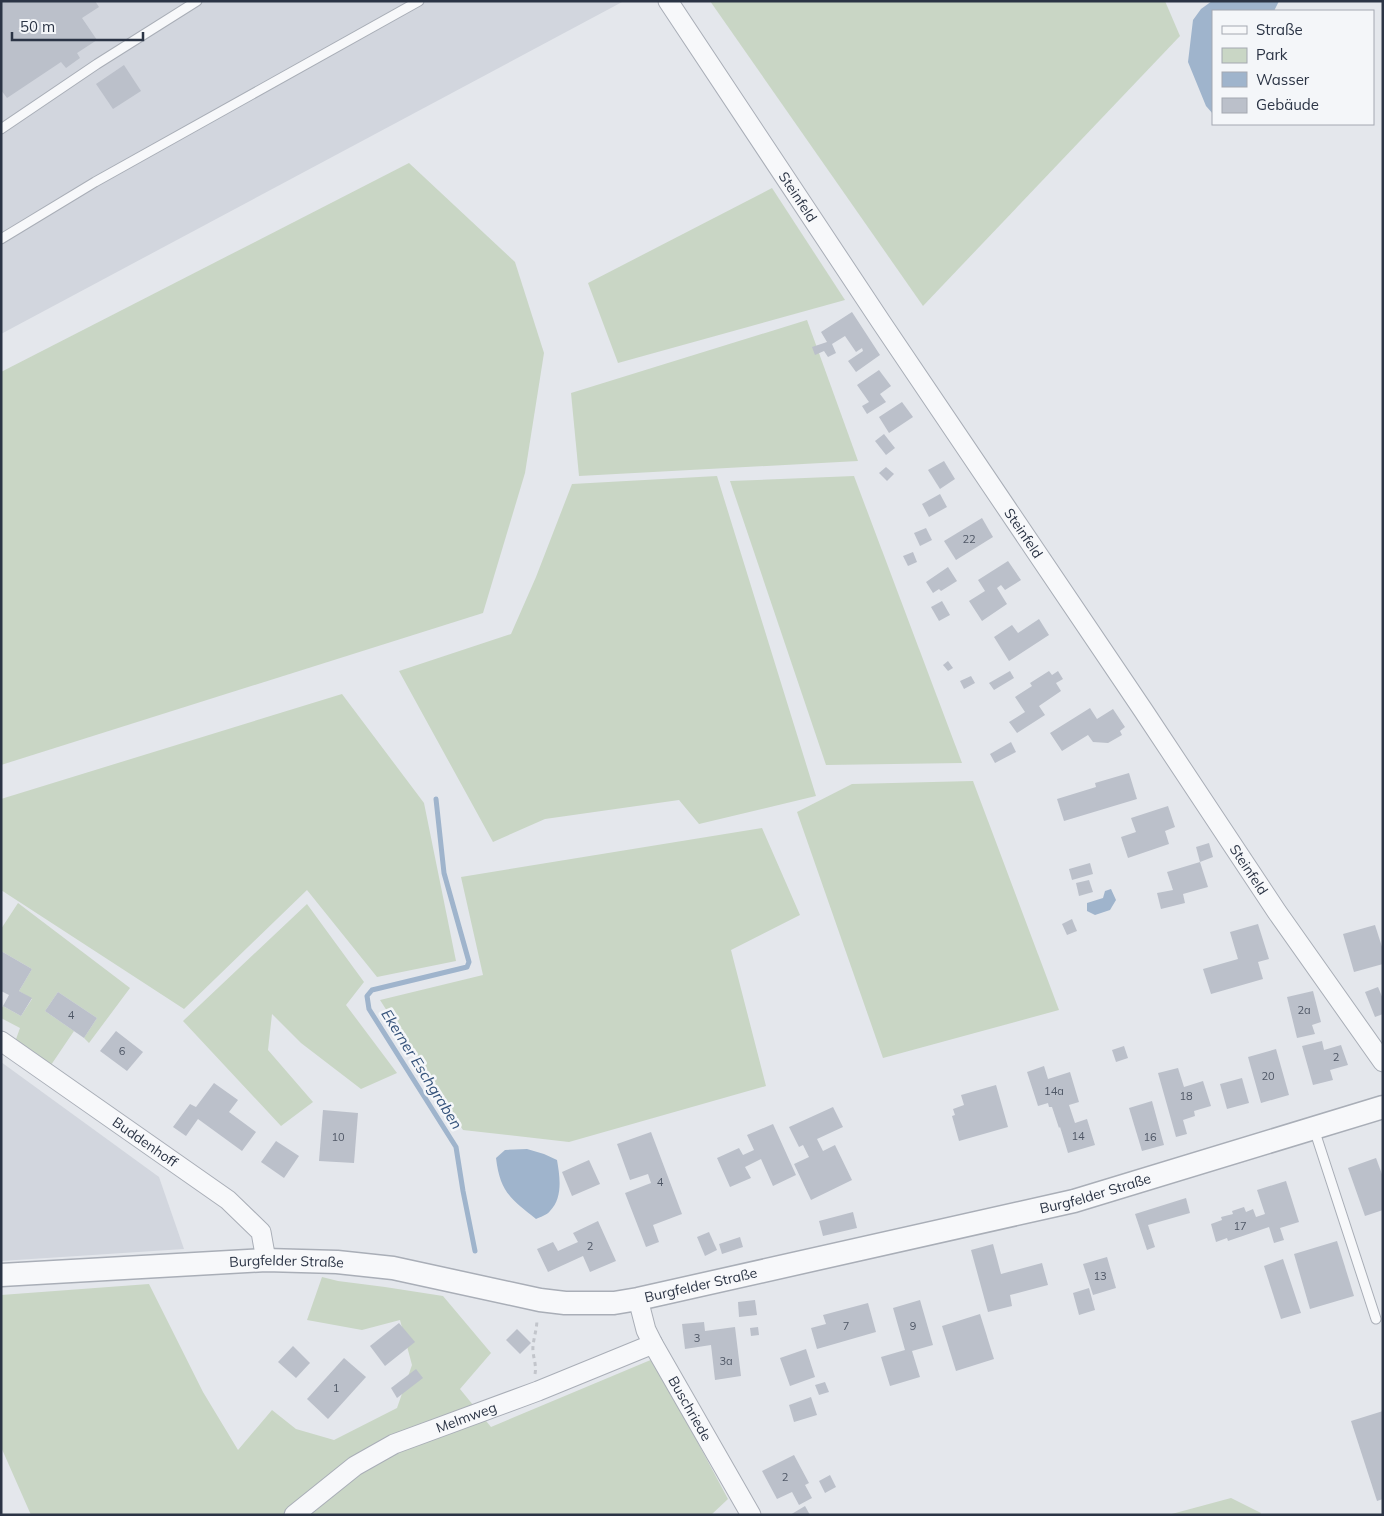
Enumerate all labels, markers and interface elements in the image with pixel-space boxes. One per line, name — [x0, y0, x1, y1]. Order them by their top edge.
scale bar — [12, 10, 144, 42]
legend — [1212, 10, 1374, 125]
text: 50 m — [20, 17, 55, 36]
text: Straße — [1256, 20, 1303, 39]
text: Park — [1256, 45, 1288, 64]
text: Wasser — [1256, 70, 1310, 89]
text: Gebäude — [1256, 95, 1319, 114]
street label: Steinfeld — [775, 168, 821, 225]
street label: Steinfeld — [1000, 505, 1047, 562]
house number: 22 — [962, 532, 976, 546]
street label: Steinfeld — [1226, 841, 1272, 898]
house number: 2a — [1297, 1003, 1311, 1017]
water label: Ekerner Eschgraben — [377, 1005, 467, 1133]
house number: 4 — [68, 1008, 75, 1022]
house number: 6 — [119, 1044, 126, 1058]
house number: 2 — [1333, 1050, 1340, 1064]
house number: 20 — [1261, 1069, 1275, 1083]
house number: 14a — [1044, 1084, 1064, 1098]
house number: 18 — [1179, 1089, 1193, 1103]
street label: Buddenhoff — [109, 1113, 182, 1171]
house number: 14 — [1071, 1129, 1085, 1143]
house number: 10 — [331, 1130, 345, 1144]
house number: 16 — [1143, 1130, 1157, 1144]
street label: Burgfelder Straße — [1038, 1169, 1153, 1217]
house number: 4 — [657, 1175, 664, 1189]
house number: 17 — [1233, 1219, 1247, 1233]
house number: 2 — [587, 1239, 594, 1253]
street label: Burgfelder Straße — [229, 1251, 345, 1272]
street label: Burgfelder Straße — [643, 1264, 759, 1306]
house number: 13 — [1093, 1269, 1107, 1283]
house number: 7 — [843, 1319, 849, 1333]
house number: 9 — [910, 1319, 916, 1333]
house number: 3 — [694, 1331, 700, 1345]
house number: 3a — [719, 1354, 733, 1368]
street label: Buschriede — [664, 1373, 716, 1444]
house number: 1 — [333, 1381, 339, 1395]
street label: Melmweg — [433, 1398, 499, 1437]
house number: 2 — [782, 1470, 789, 1484]

